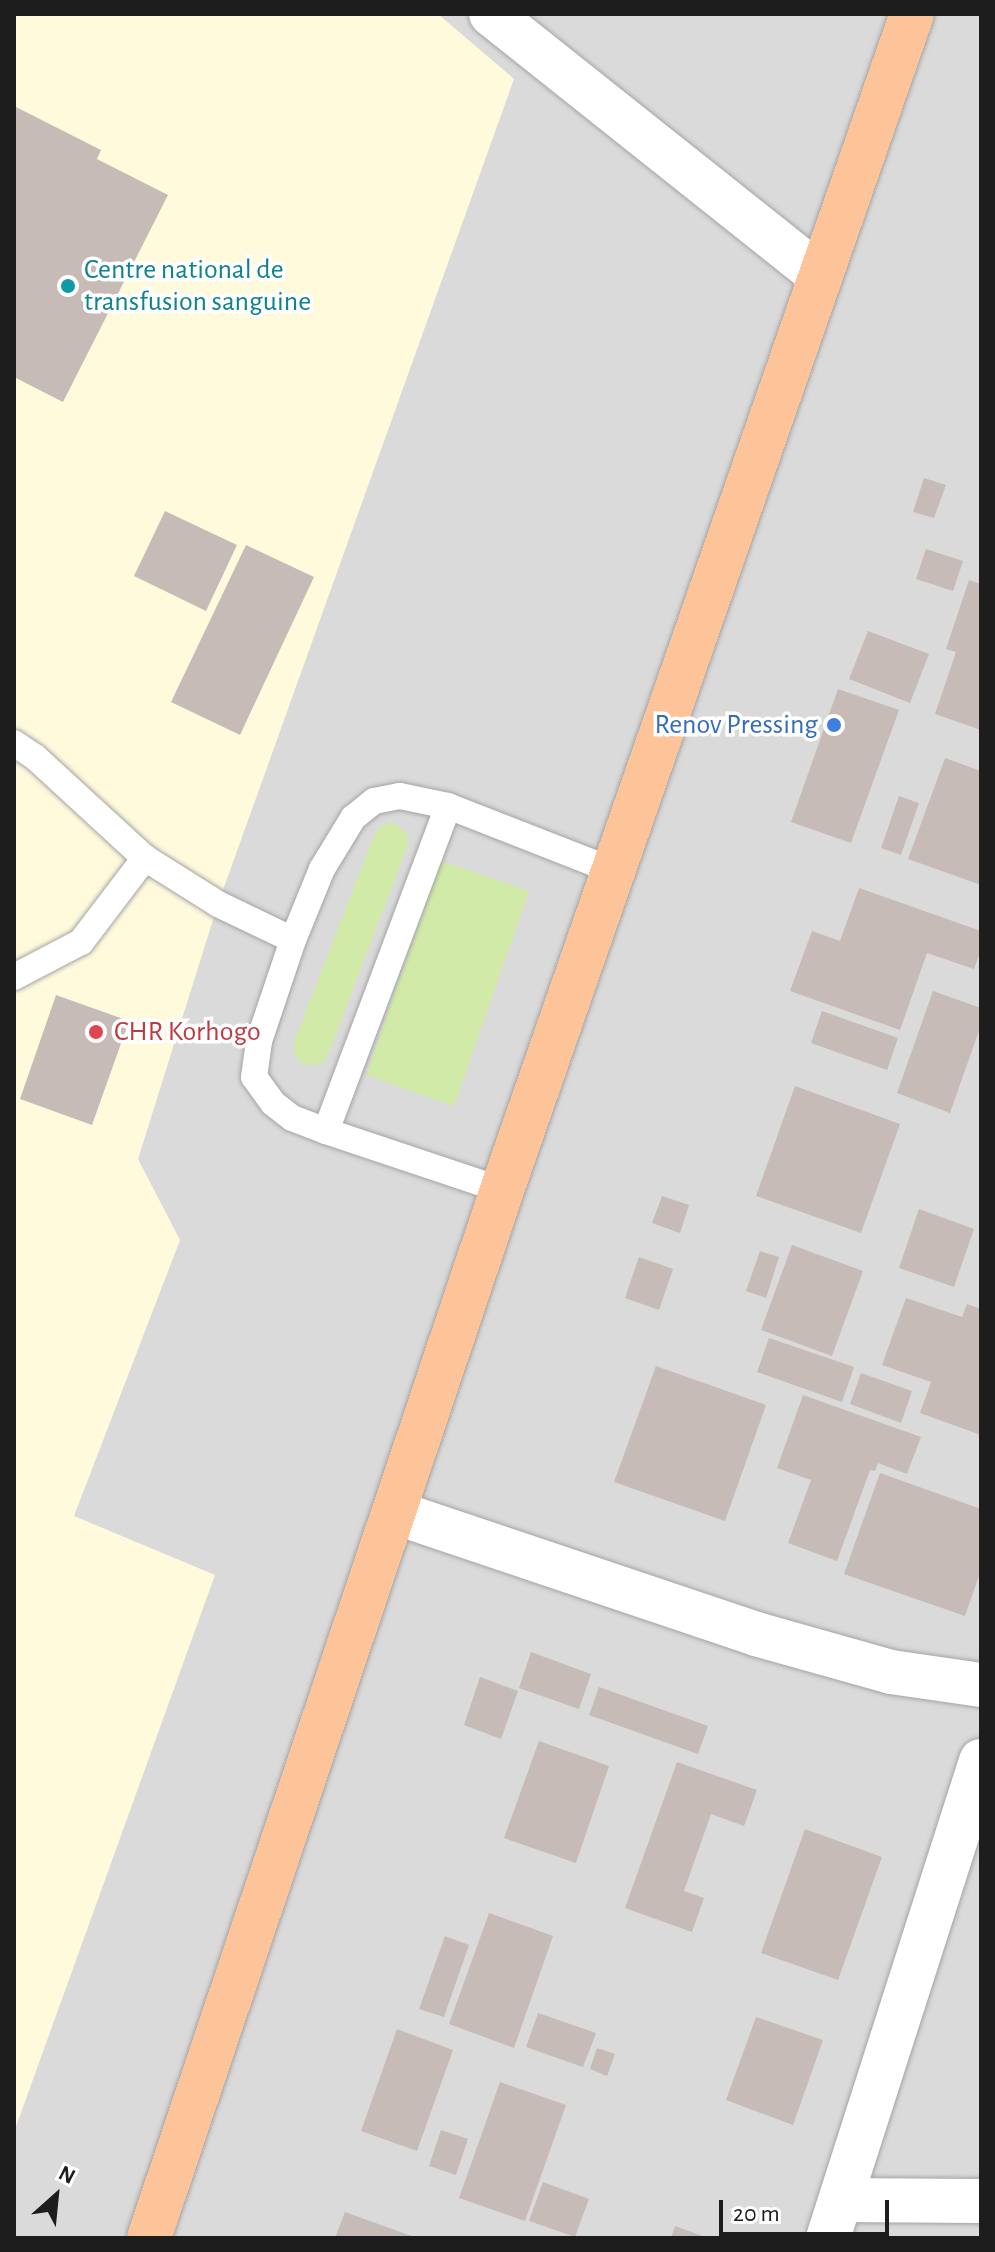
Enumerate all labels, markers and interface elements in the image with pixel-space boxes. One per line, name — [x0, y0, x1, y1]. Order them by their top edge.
place label: Centre national de transfusion sanguine — [84, 253, 311, 319]
marker: Centre national de transfusion sanguine — [59, 277, 77, 295]
place label: Renov Pressing — [655, 708, 818, 742]
marker: Renov Pressing — [825, 716, 843, 734]
place label: CHR Korhogo — [114, 1015, 261, 1049]
marker: CHR Korhogo — [85, 1021, 107, 1043]
north arrow — [16, 2156, 96, 2236]
text: N — [55, 2161, 79, 2188]
scale bar — [723, 2184, 893, 2234]
text: 20 m — [733, 2202, 780, 2226]

